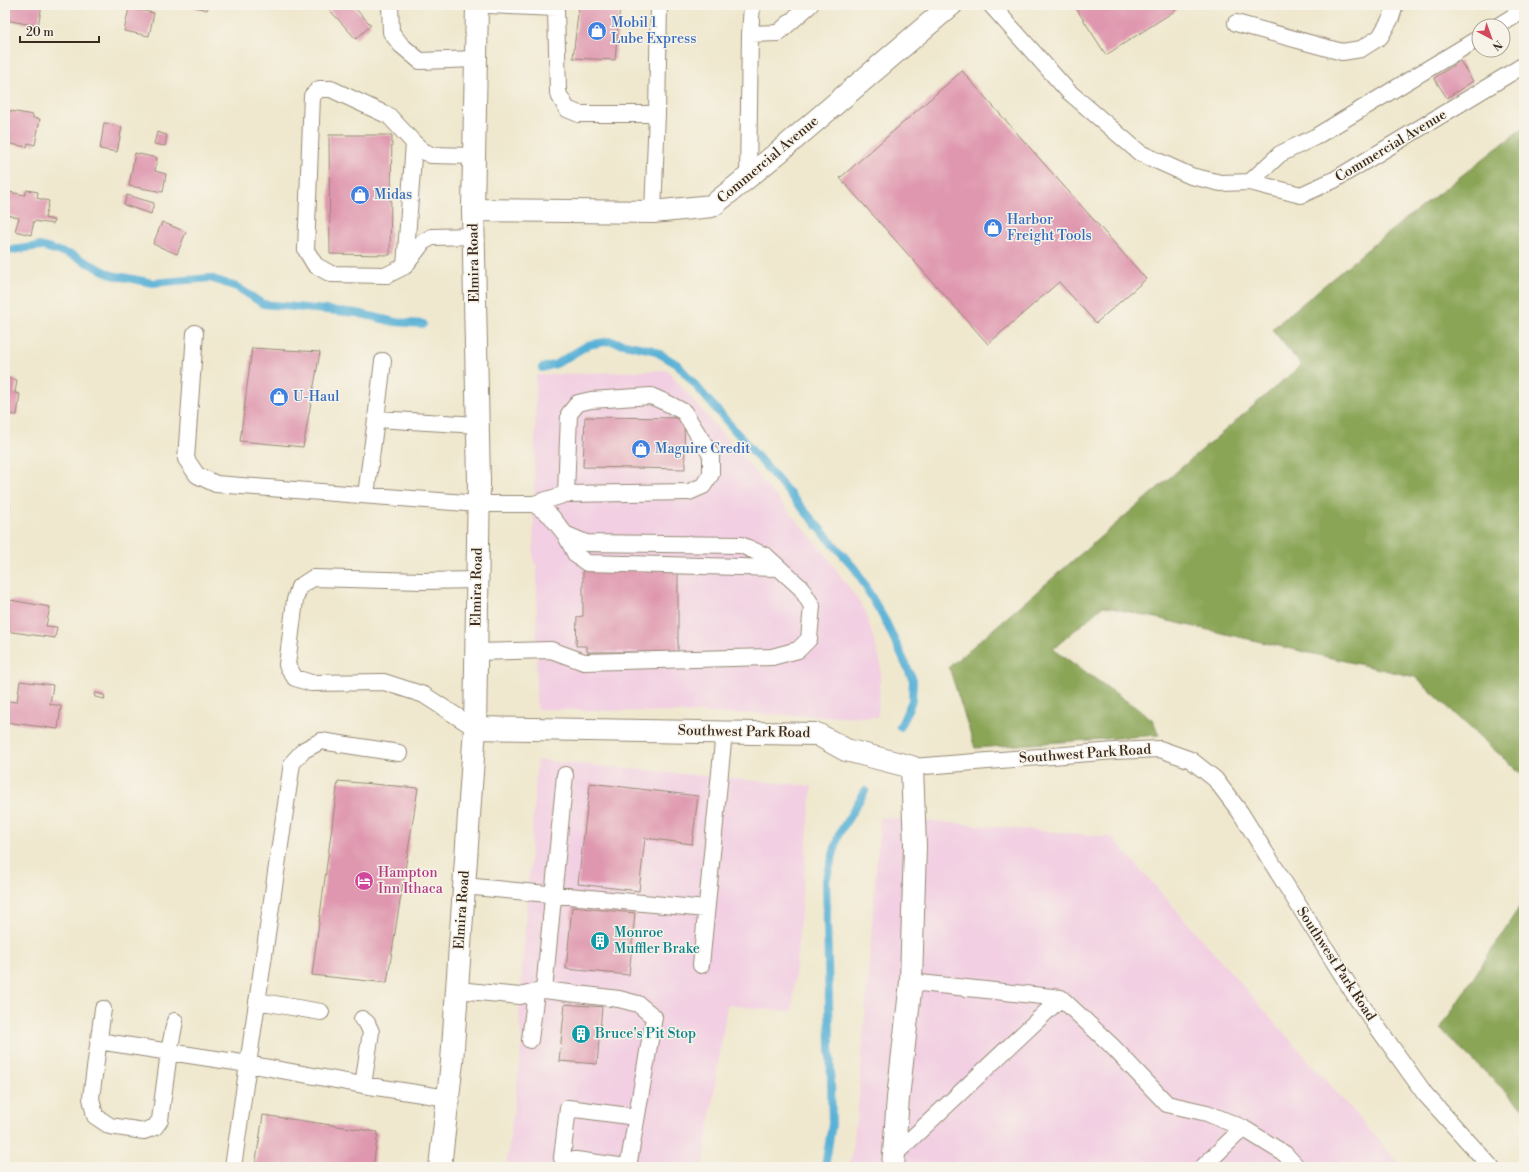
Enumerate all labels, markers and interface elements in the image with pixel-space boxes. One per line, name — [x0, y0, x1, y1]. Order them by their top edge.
place label: Mobil 1 Lube Express — [611, 14, 696, 48]
scale bar — [20, 18, 99, 44]
north arrow — [1471, 18, 1511, 58]
shop icon: Mobil 1 Lube Express — [586, 20, 608, 42]
text: 20 m — [26, 25, 54, 40]
text: N — [1489, 37, 1505, 53]
street label: Commercial Avenue — [1332, 106, 1450, 186]
street label: Commercial Avenue — [714, 112, 822, 208]
shop icon: Midas — [349, 184, 371, 206]
place label: Midas — [374, 186, 412, 204]
place label: Harbor Freight Tools — [1007, 211, 1092, 245]
shop icon: Harbor Freight Tools — [982, 217, 1004, 239]
street label: Elmira Road — [464, 223, 484, 303]
shop icon: U-Haul — [268, 386, 290, 408]
place label: U-Haul — [293, 388, 339, 406]
shop icon: Maguire Credit — [630, 438, 652, 460]
place label: Maguire Credit — [655, 440, 750, 458]
street label: Elmira Road — [467, 547, 487, 627]
street label: Southwest Park Road — [678, 722, 810, 742]
street label: Southwest Park Road — [1018, 740, 1152, 768]
place label: Hampton Inn Ithaca — [378, 864, 444, 898]
hotel icon: Hampton Inn Ithaca — [353, 870, 375, 892]
street label: Elmira Road — [450, 870, 474, 950]
street label: Southwest Park Road — [1292, 904, 1380, 1024]
place label: Monroe Muffler Brake — [614, 924, 700, 958]
building icon: Monroe Muffler Brake — [589, 930, 611, 952]
building icon: Bruce's Pit Stop — [570, 1023, 592, 1045]
place label: Bruce's Pit Stop — [594, 1025, 696, 1043]

